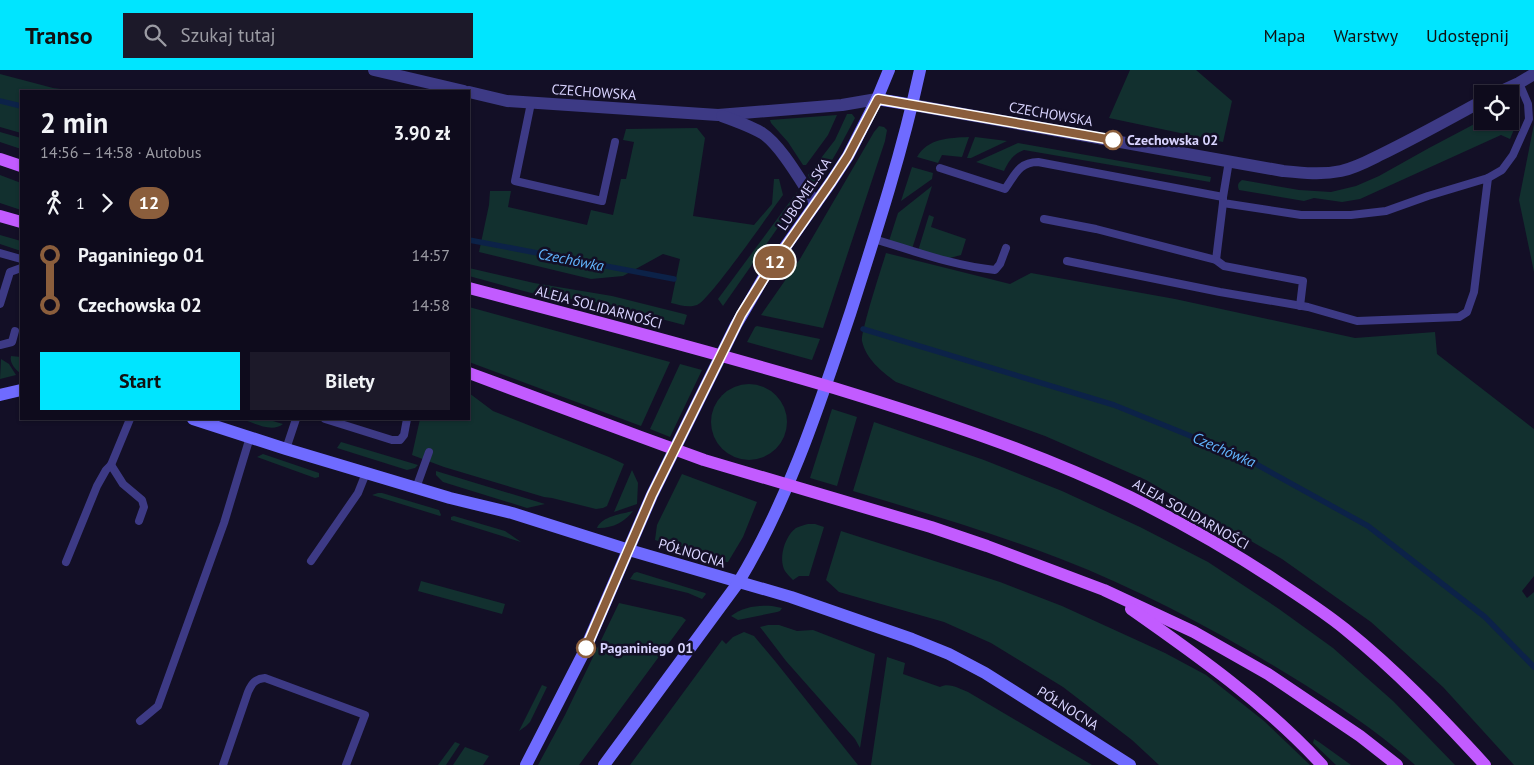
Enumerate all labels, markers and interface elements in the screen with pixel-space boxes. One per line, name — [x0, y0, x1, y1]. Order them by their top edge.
search box — [123, 13, 473, 58]
text: Transo — [25, 20, 93, 51]
icon: search — [141, 21, 169, 49]
text: Szukaj tutaj — [181, 23, 276, 47]
text: Mapa — [1264, 24, 1305, 47]
text: Warstwy — [1333, 24, 1398, 47]
text: Udostępnij — [1426, 24, 1509, 47]
street label: CZECHOWSKA — [551, 80, 638, 104]
map controls — [1474, 85, 1519, 130]
button: locate — [1474, 85, 1519, 130]
street label: CZECHOWSKA — [1008, 98, 1095, 130]
text: 2 min — [40, 104, 108, 141]
text: 3.90 zł — [393, 121, 450, 145]
marker: Czechowska 02 — [1103, 130, 1123, 150]
place label: Czechowska 02 — [1127, 131, 1218, 149]
text: 14:56 – 14:58 · Autobus — [40, 142, 201, 162]
street label: LUBOMELSKA — [773, 154, 835, 234]
icon: walk — [40, 189, 68, 217]
icon: forward — [93, 189, 121, 217]
text: 12 — [139, 191, 159, 214]
text: 1 — [76, 193, 85, 213]
text: Paganiniego 01 — [78, 243, 205, 267]
water label: Czechówka — [537, 244, 606, 275]
text: 14:57 — [412, 245, 450, 265]
line badge: 12 — [752, 246, 798, 278]
text: 12 — [765, 250, 785, 273]
street label: ALEJA SOLIDARNOŚCI — [534, 281, 664, 333]
text: Czechowska 02 — [78, 293, 202, 317]
text: 14:58 — [412, 295, 450, 315]
button: Start — [40, 352, 240, 410]
button: Bilety — [250, 352, 450, 410]
water label: Czechówka — [1190, 428, 1259, 472]
street label: ALEJA SOLIDARNOŚCI — [1130, 474, 1252, 554]
street label: PÓŁNOCNA — [656, 534, 728, 572]
marker: Paganiniego 01 — [576, 638, 596, 658]
place label: Paganiniego 01 — [600, 639, 693, 657]
street label: PÓŁNOCNA — [1034, 682, 1103, 734]

